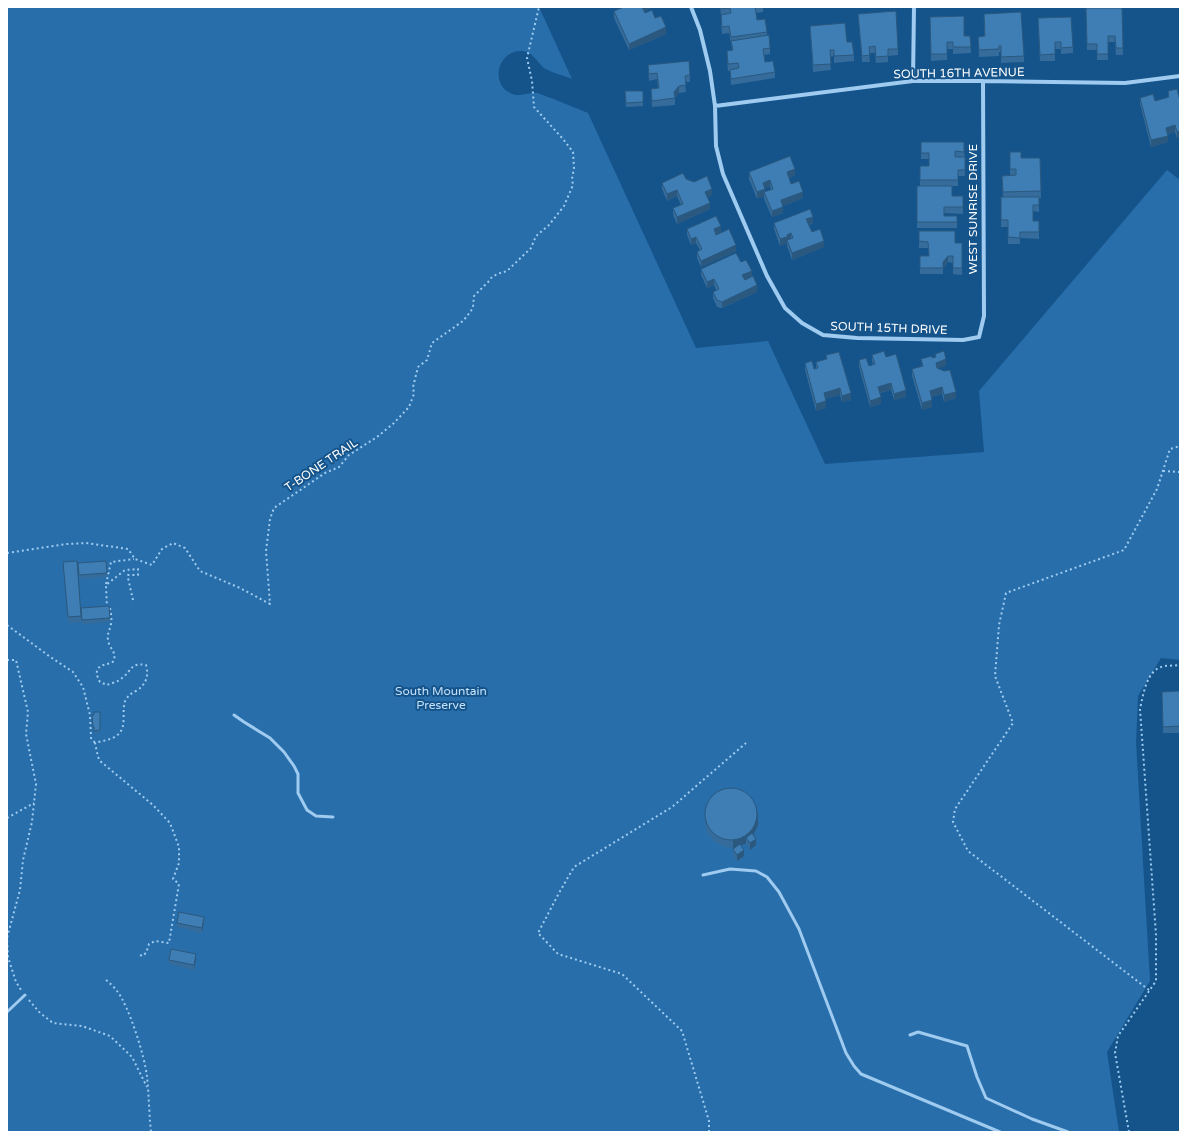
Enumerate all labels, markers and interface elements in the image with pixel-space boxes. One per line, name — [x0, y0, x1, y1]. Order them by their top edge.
street label: SOUTH 16TH AVENUE — [893, 65, 1025, 81]
street label: WEST SUNRISE DRIVE — [966, 143, 980, 274]
street label: SOUTH 15TH DRIVE — [830, 319, 948, 337]
street label: T-BONE TRAIL — [282, 435, 360, 495]
park label: South Mountain Preserve — [395, 684, 487, 712]

